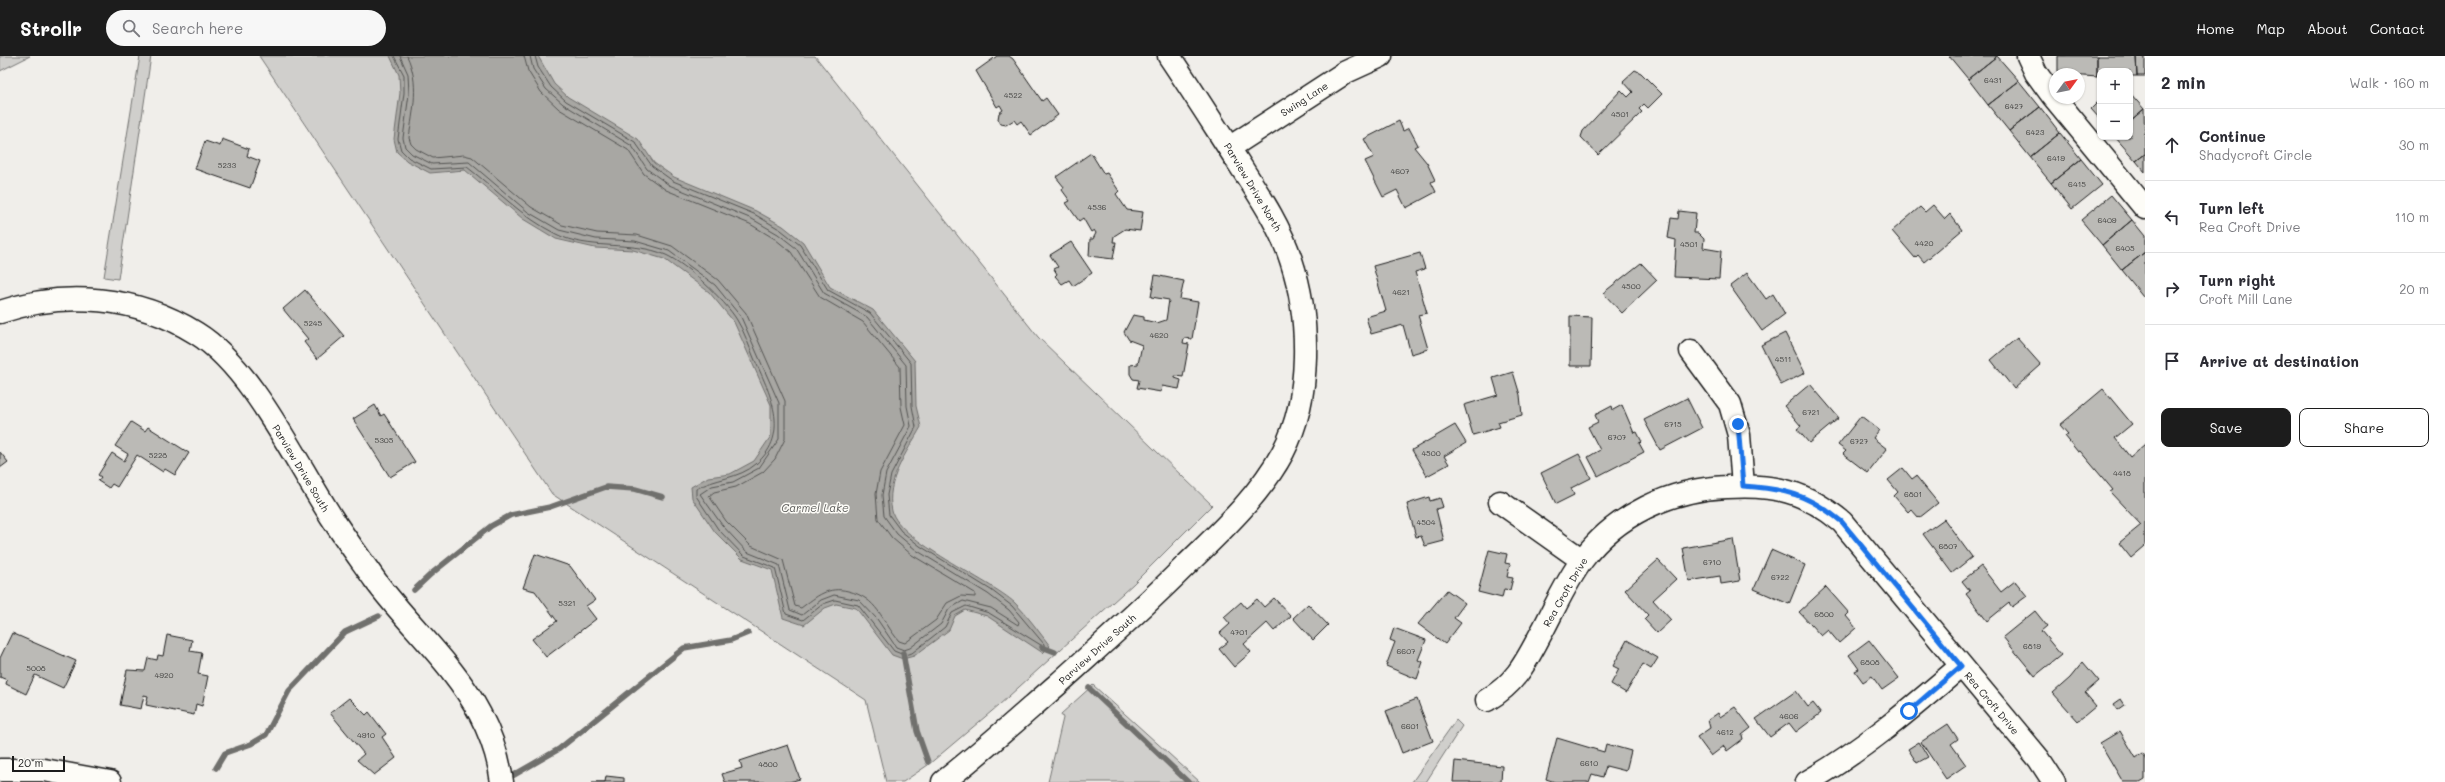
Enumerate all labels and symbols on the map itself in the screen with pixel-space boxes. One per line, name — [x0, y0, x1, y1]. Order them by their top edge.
north arrow — [2049, 68, 2085, 104]
house number: 6431 — [1984, 75, 2002, 85]
street label: Swing Lane — [1277, 78, 1331, 120]
house number: 4522 — [1004, 90, 1022, 100]
house number: 6427 — [2005, 101, 2024, 111]
house number: 4501 — [1611, 109, 1629, 119]
house number: 6423 — [2026, 127, 2045, 137]
street label: Parview Drive North — [1221, 140, 1285, 234]
house number: 6419 — [2047, 153, 2065, 163]
house number: 5233 — [218, 160, 237, 170]
house number: 4607 — [1391, 166, 1410, 176]
house number: 6415 — [2068, 179, 2086, 189]
house number: 4536 — [1088, 202, 1107, 212]
house number: 6409 — [2097, 215, 2117, 225]
house number: 4420 — [1915, 238, 1933, 248]
house number: 4501 — [1680, 239, 1698, 249]
house number: 6405 — [2115, 243, 2135, 253]
house number: 4500 — [1621, 281, 1641, 291]
house number: 4621 — [1392, 287, 1410, 297]
house number: 5245 — [304, 318, 323, 328]
house number: 4620 — [1150, 330, 1169, 340]
house number: 4511 — [1775, 354, 1791, 364]
house number: 6721 — [1802, 407, 1820, 417]
route end — [1729, 415, 1747, 433]
house number: 6715 — [1664, 419, 1682, 429]
street label: Parview Drive South — [269, 422, 333, 515]
house number: 6707 — [1608, 432, 1627, 442]
house number: 5305 — [375, 435, 394, 445]
house number: 6727 — [1850, 436, 1869, 446]
house number: 4500 — [1421, 448, 1441, 458]
house number: 5228 — [149, 450, 167, 460]
house number: 4418 — [2113, 468, 2131, 478]
house number: 6801 — [1904, 489, 1922, 499]
water label: Carmel Lake — [781, 500, 849, 515]
house number: 4504 — [1417, 517, 1436, 527]
house number: 6807 — [1938, 541, 1958, 551]
street label: Rea Croft Drive — [1539, 555, 1591, 629]
house number: 6710 — [1703, 557, 1721, 567]
house number: 6722 — [1771, 572, 1789, 582]
house number: 5321 — [558, 598, 576, 608]
house number: 6800 — [1814, 609, 1834, 619]
street label: Parview Drive South — [1055, 610, 1139, 688]
house number: 4701 — [1230, 627, 1248, 637]
house number: 6819 — [2023, 641, 2041, 651]
house number: 6607 — [1396, 646, 1416, 656]
house number: 6808 — [1860, 657, 1880, 667]
house number: 5008 — [26, 663, 46, 673]
street label: Rea Croft Drive — [1962, 669, 2022, 737]
house number: 4920 — [155, 670, 173, 680]
route start — [1900, 702, 1918, 720]
house number: 4606 — [1779, 711, 1799, 721]
house number: 6601 — [1401, 721, 1419, 731]
house number: 4612 — [1716, 727, 1734, 737]
house number: 4910 — [357, 730, 375, 740]
scale bar — [12, 754, 65, 773]
house number: 6610 — [1580, 758, 1598, 768]
house number: 4800 — [758, 759, 778, 769]

